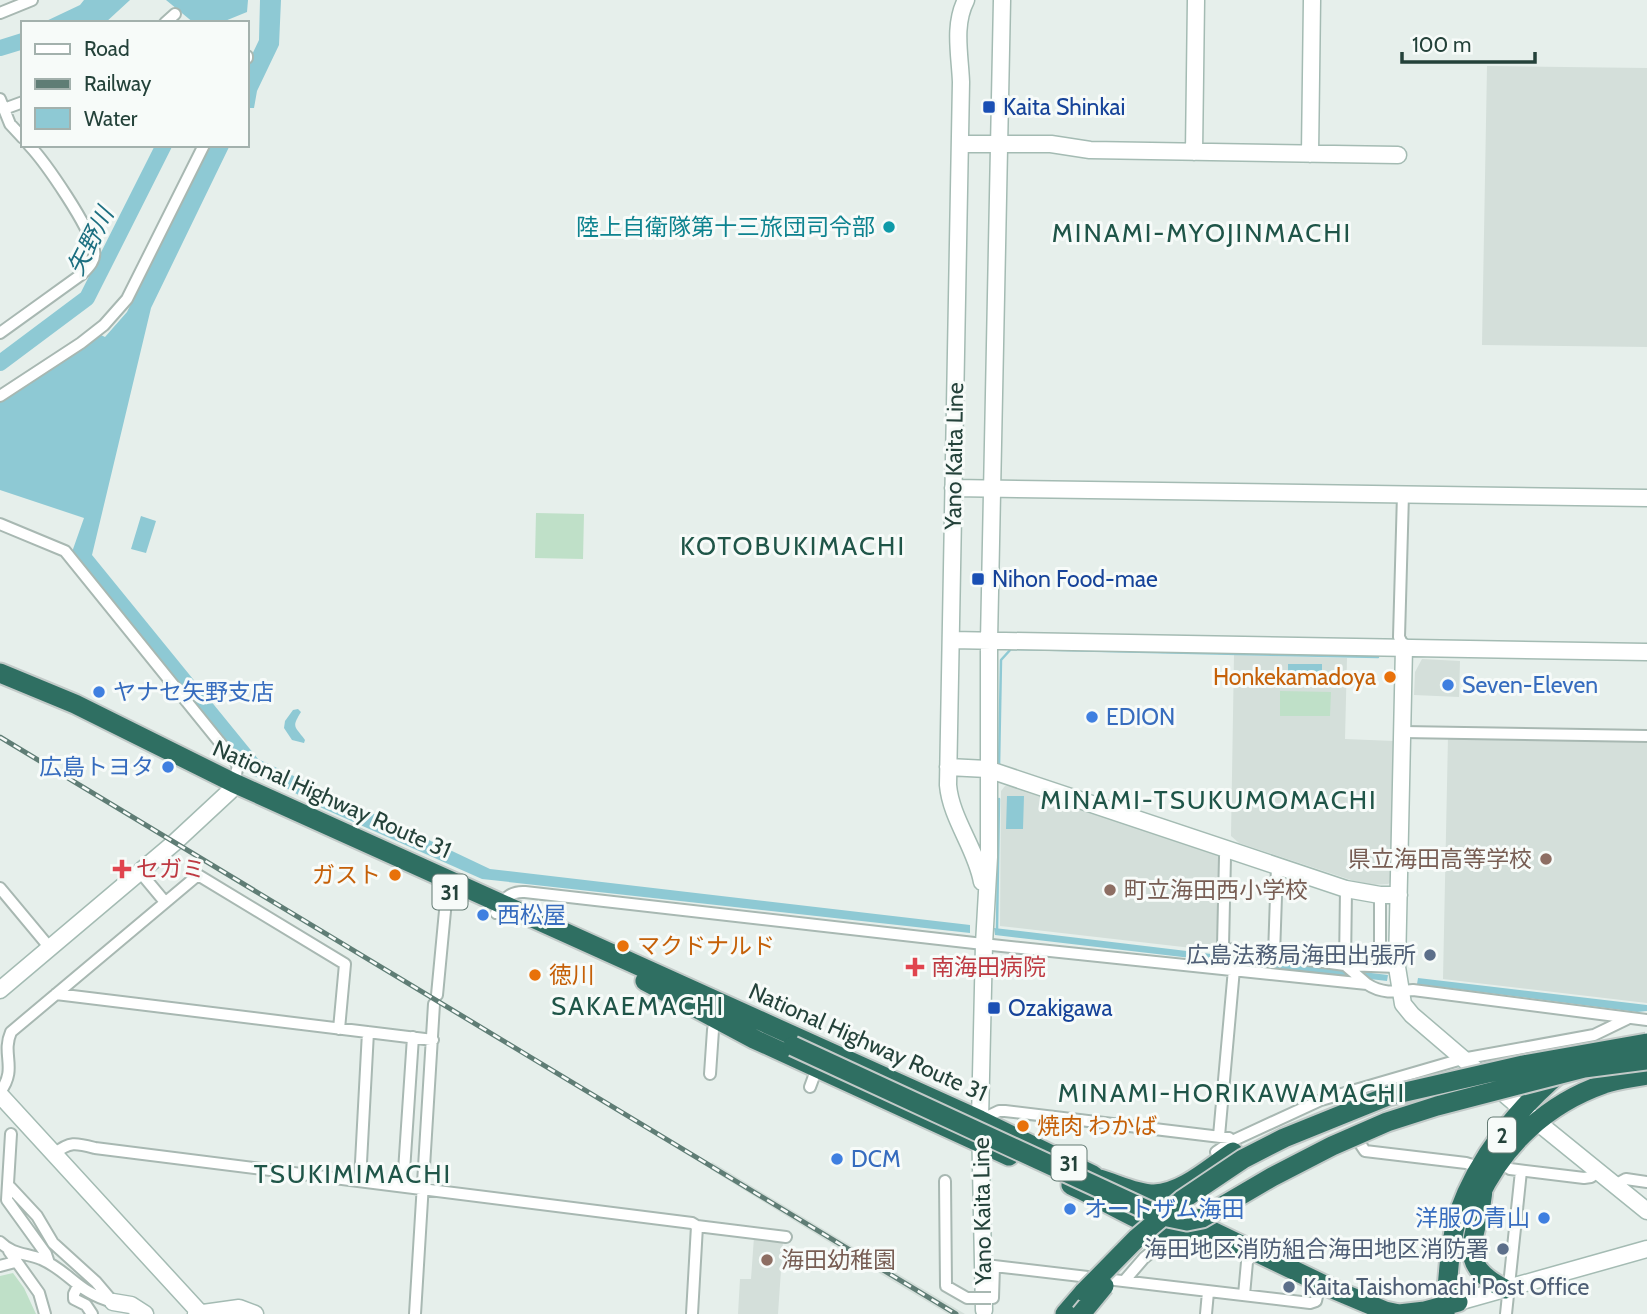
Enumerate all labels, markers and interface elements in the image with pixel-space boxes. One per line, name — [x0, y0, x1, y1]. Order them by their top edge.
legend — [21, 21, 248, 147]
scale bar — [1402, 21, 1535, 65]
text: 100 m — [1412, 32, 1471, 57]
text: Road — [84, 36, 130, 61]
text: Railway — [84, 71, 152, 96]
place label: Kaita Shinkai — [1003, 93, 1126, 121]
marker: Kaita Shinkai — [981, 99, 997, 115]
text: Water — [84, 106, 138, 131]
water label: 矢野川 — [61, 200, 121, 280]
place label: 陸上自衛隊第十三旅団司令部 — [576, 213, 875, 241]
district label: MINAMI-MYOJINMACHI — [1052, 217, 1352, 249]
marker: 陸上自衛隊第十三旅団司令部 — [881, 219, 897, 235]
street label: Yano Kaita Line — [939, 382, 969, 531]
district label: KOTOBUKIMACHI — [680, 530, 906, 562]
place label: Nihon Food-mae — [992, 565, 1158, 593]
marker: Nihon Food-mae — [970, 571, 986, 587]
place label: Honkekamadoya — [1213, 663, 1376, 691]
marker: Honkekamadoya — [1382, 669, 1398, 685]
place label: Seven-Eleven — [1462, 671, 1598, 699]
marker: Seven-Eleven — [1440, 677, 1456, 693]
place label: ヤナセ矢野支店 — [113, 678, 274, 706]
marker: ヤナセ矢野支店 — [91, 684, 107, 700]
place label: EDION — [1106, 703, 1175, 731]
marker: EDION — [1084, 709, 1100, 725]
street label: National Highway Route 31 — [209, 734, 455, 864]
place label: 広島トヨタ — [39, 753, 154, 781]
marker: 広島トヨタ — [160, 759, 176, 775]
district label: MINAMI-TSUKUMOMACHI — [1040, 784, 1378, 816]
place label: 県立海田高等学校 — [1348, 845, 1532, 873]
marker: 県立海田高等学校 — [1538, 851, 1554, 867]
place label: セガミ — [136, 855, 205, 883]
marker: セガミ — [114, 861, 130, 877]
place label: ガスト — [312, 861, 381, 889]
marker: ガスト — [387, 867, 403, 883]
road number: 31 — [433, 874, 468, 910]
place label: 町立海田西小学校 — [1124, 876, 1308, 904]
marker: 町立海田西小学校 — [1102, 882, 1118, 898]
place label: 西松屋 — [497, 901, 566, 929]
marker: 西松屋 — [475, 907, 491, 923]
place label: マクドナルド — [637, 932, 775, 960]
marker: マクドナルド — [615, 938, 631, 954]
place label: 広島法務局海田出張所 — [1186, 941, 1416, 969]
marker: 広島法務局海田出張所 — [1422, 947, 1438, 963]
place label: 南海田病院 — [931, 953, 1046, 981]
marker: 南海田病院 — [905, 957, 925, 977]
place label: 徳川 — [549, 961, 595, 989]
marker: 徳川 — [527, 967, 543, 983]
street label: National Highway Route 31 — [745, 977, 991, 1107]
district label: SAKAEMACHI — [551, 990, 725, 1022]
place label: Ozakigawa — [1008, 994, 1112, 1022]
marker: Ozakigawa — [986, 1000, 1002, 1016]
district label: MINAMI-HORIKAWAMACHI — [1058, 1077, 1406, 1109]
place label: 焼肉 わかば — [1037, 1112, 1157, 1140]
marker: 焼肉 わかば — [1015, 1118, 1031, 1134]
road number: 2 — [1488, 1118, 1516, 1152]
street label: Yano Kaita Line — [967, 1137, 997, 1286]
place label: DCM — [851, 1145, 901, 1173]
road number: 31 — [1052, 1146, 1086, 1180]
marker: DCM — [829, 1151, 845, 1167]
district label: TSUKIMIMACHI — [254, 1158, 452, 1190]
place label: オートザム海田 — [1084, 1195, 1245, 1223]
marker: オートザム海田 — [1062, 1201, 1078, 1217]
place label: 洋服の青山 — [1415, 1204, 1530, 1232]
marker: 洋服の青山 — [1536, 1210, 1552, 1226]
place label: 海田地区消防組合海田地区消防署 — [1144, 1235, 1489, 1263]
marker: 海田地区消防組合海田地区消防署 — [1495, 1241, 1511, 1257]
place label: 海田幼稚園 — [781, 1246, 896, 1274]
marker: 海田幼稚園 — [759, 1252, 775, 1268]
place label: Kaita Taishomachi Post Office — [1303, 1273, 1589, 1301]
marker: Kaita Taishomachi Post Office — [1281, 1279, 1297, 1295]

